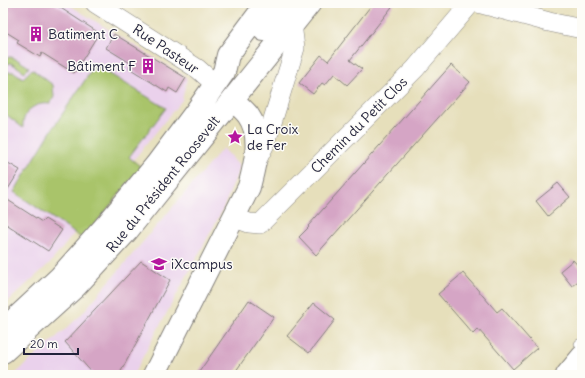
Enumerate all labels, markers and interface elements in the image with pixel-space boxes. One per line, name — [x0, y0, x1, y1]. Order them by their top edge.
street label: Rue Pasteur — [129, 20, 203, 78]
building icon: Batiment C — [27, 25, 45, 43]
place label: Batiment C — [48, 25, 118, 43]
place label: Bâtiment F — [67, 57, 136, 75]
building icon: Bâtiment F — [139, 57, 157, 75]
street label: Chemin du Petit Clos — [307, 73, 411, 177]
street label: Rue du Président Roosevelt — [102, 112, 224, 256]
place label: La Croix de Fer — [247, 120, 299, 154]
place icon: La Croix de Fer — [226, 128, 244, 146]
school or university icon: iXcampus — [150, 255, 168, 273]
place label: iXcampus — [171, 255, 233, 273]
scale bar — [24, 330, 78, 356]
text: 20 m — [30, 336, 58, 351]

